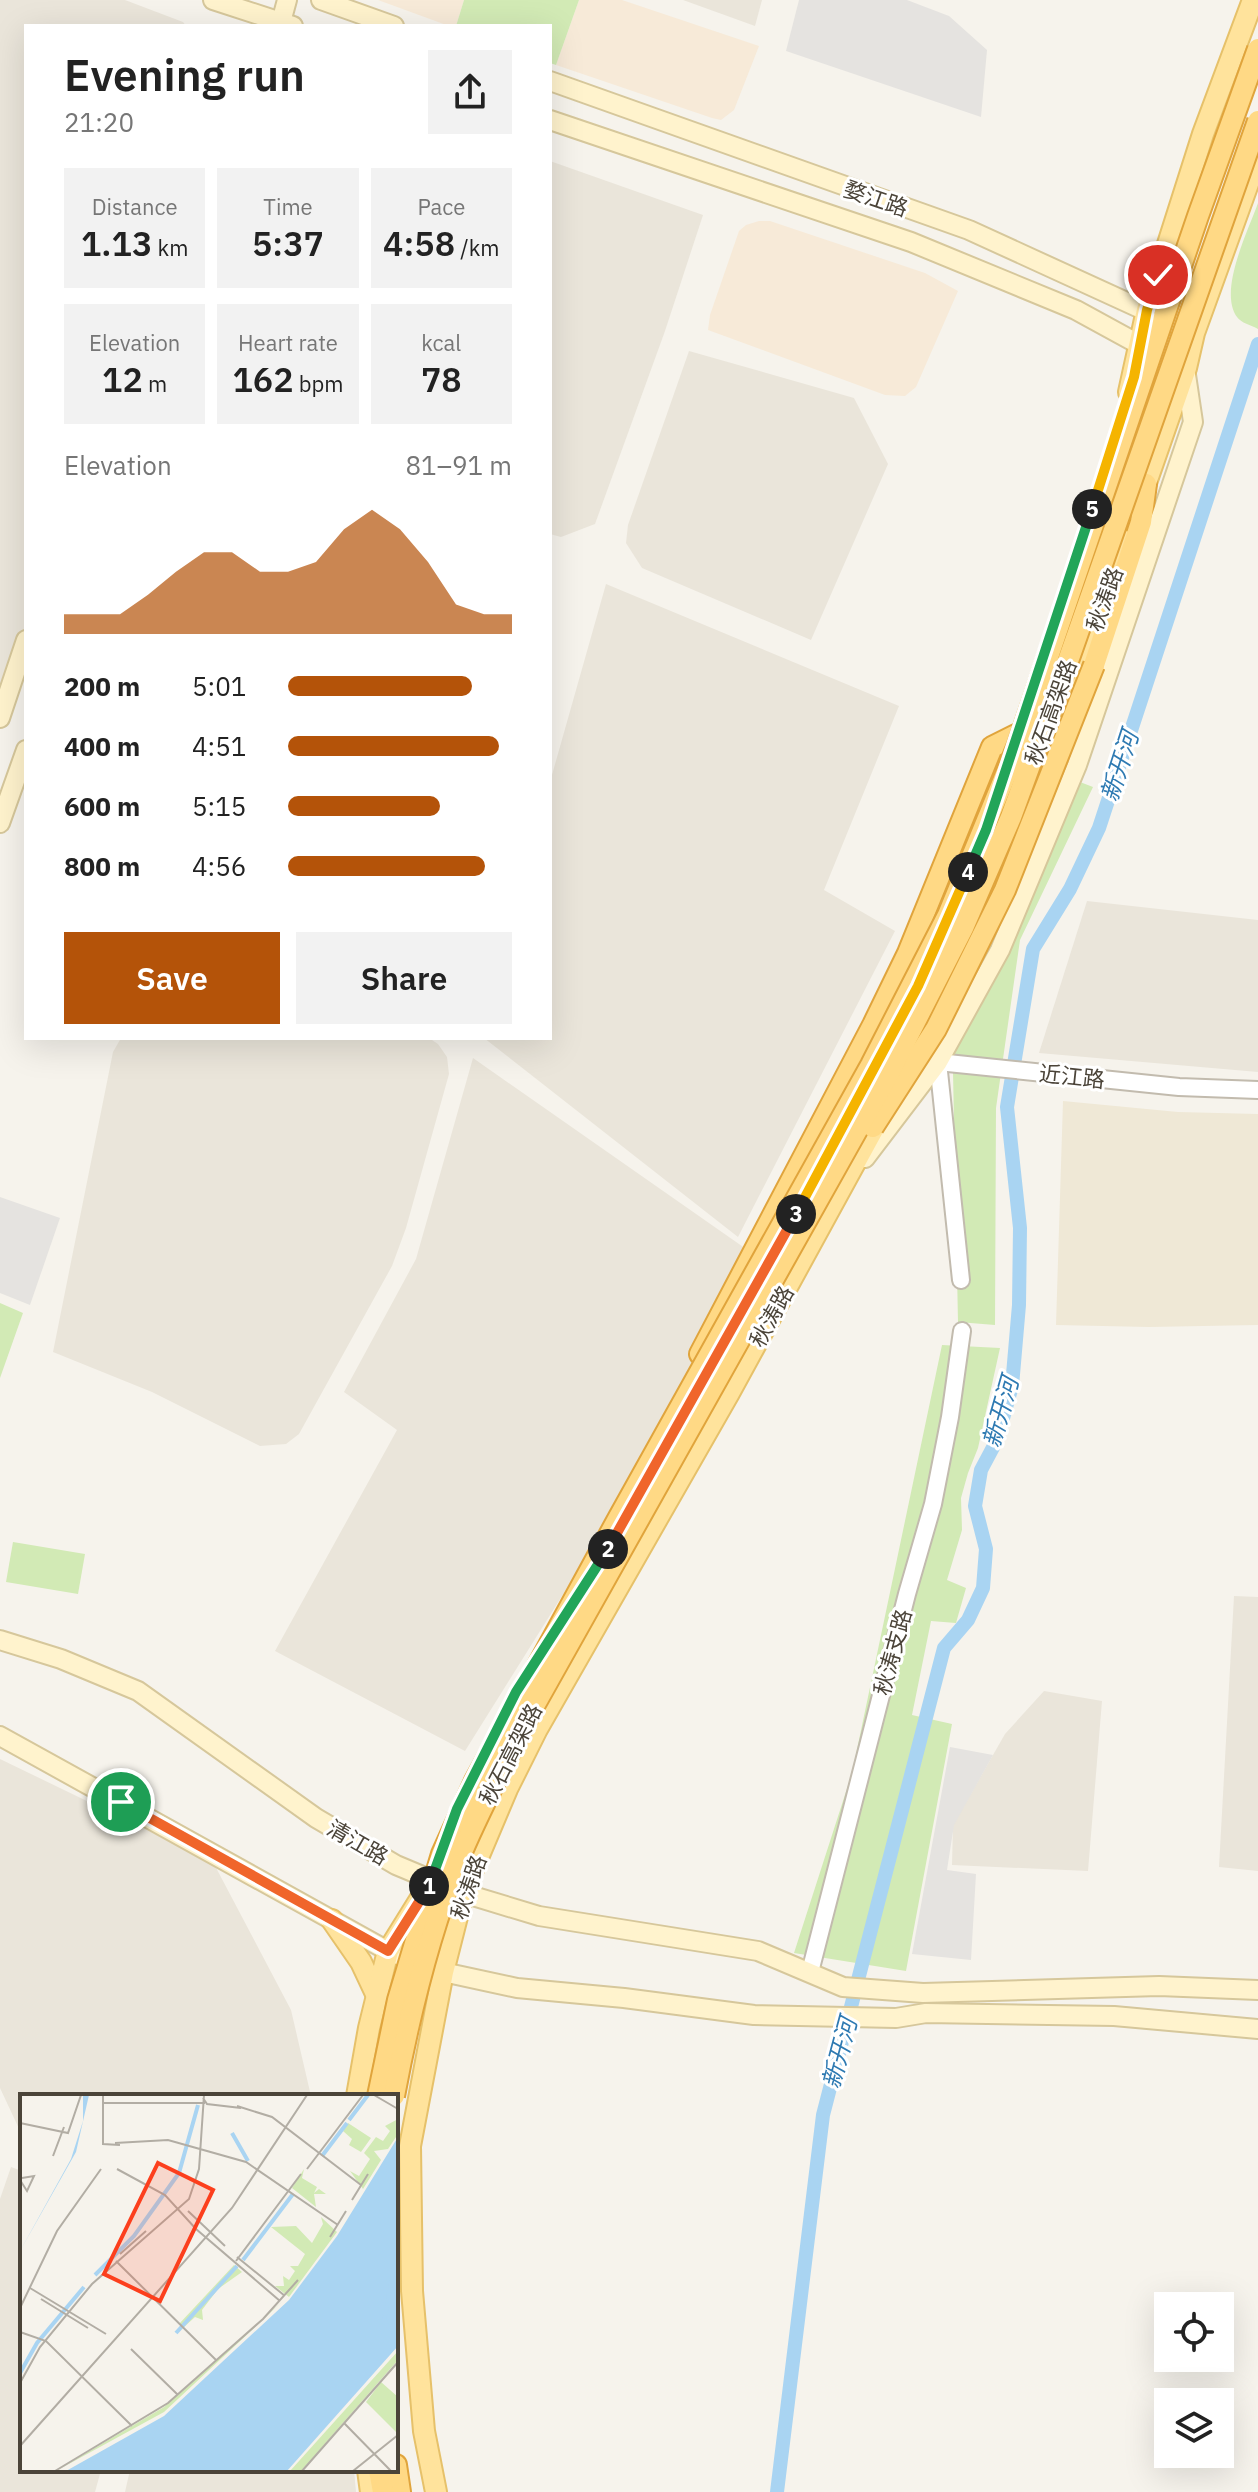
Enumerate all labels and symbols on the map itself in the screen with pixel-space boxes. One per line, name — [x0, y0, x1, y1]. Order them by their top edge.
street label: 婺江路 — [840, 174, 912, 222]
pin — [1124, 241, 1192, 309]
pin: 5 — [1072, 489, 1112, 529]
street label: 秋涛路 — [1079, 563, 1129, 635]
street label: 秋石高架路 — [1018, 655, 1082, 769]
water label: 新开河 — [1093, 723, 1147, 805]
pin: 4 — [948, 852, 988, 892]
street label: 近江路 — [1038, 1058, 1106, 1094]
pin: 3 — [776, 1194, 816, 1234]
street label: 秋涛路 — [742, 1280, 800, 1352]
water label: 新开河 — [975, 1369, 1026, 1451]
pin: 2 — [588, 1529, 628, 1569]
street label: 秋涛支路 — [867, 1606, 917, 1698]
street label: 秋石高架路 — [472, 1698, 548, 1810]
pin — [87, 1768, 155, 1836]
street label: 清江路 — [322, 1813, 394, 1871]
street label: 秋涛路 — [444, 1851, 492, 1923]
pin: 1 — [409, 1866, 449, 1906]
water label: 新开河 — [814, 2010, 865, 2092]
inset map — [20, 2094, 398, 2472]

